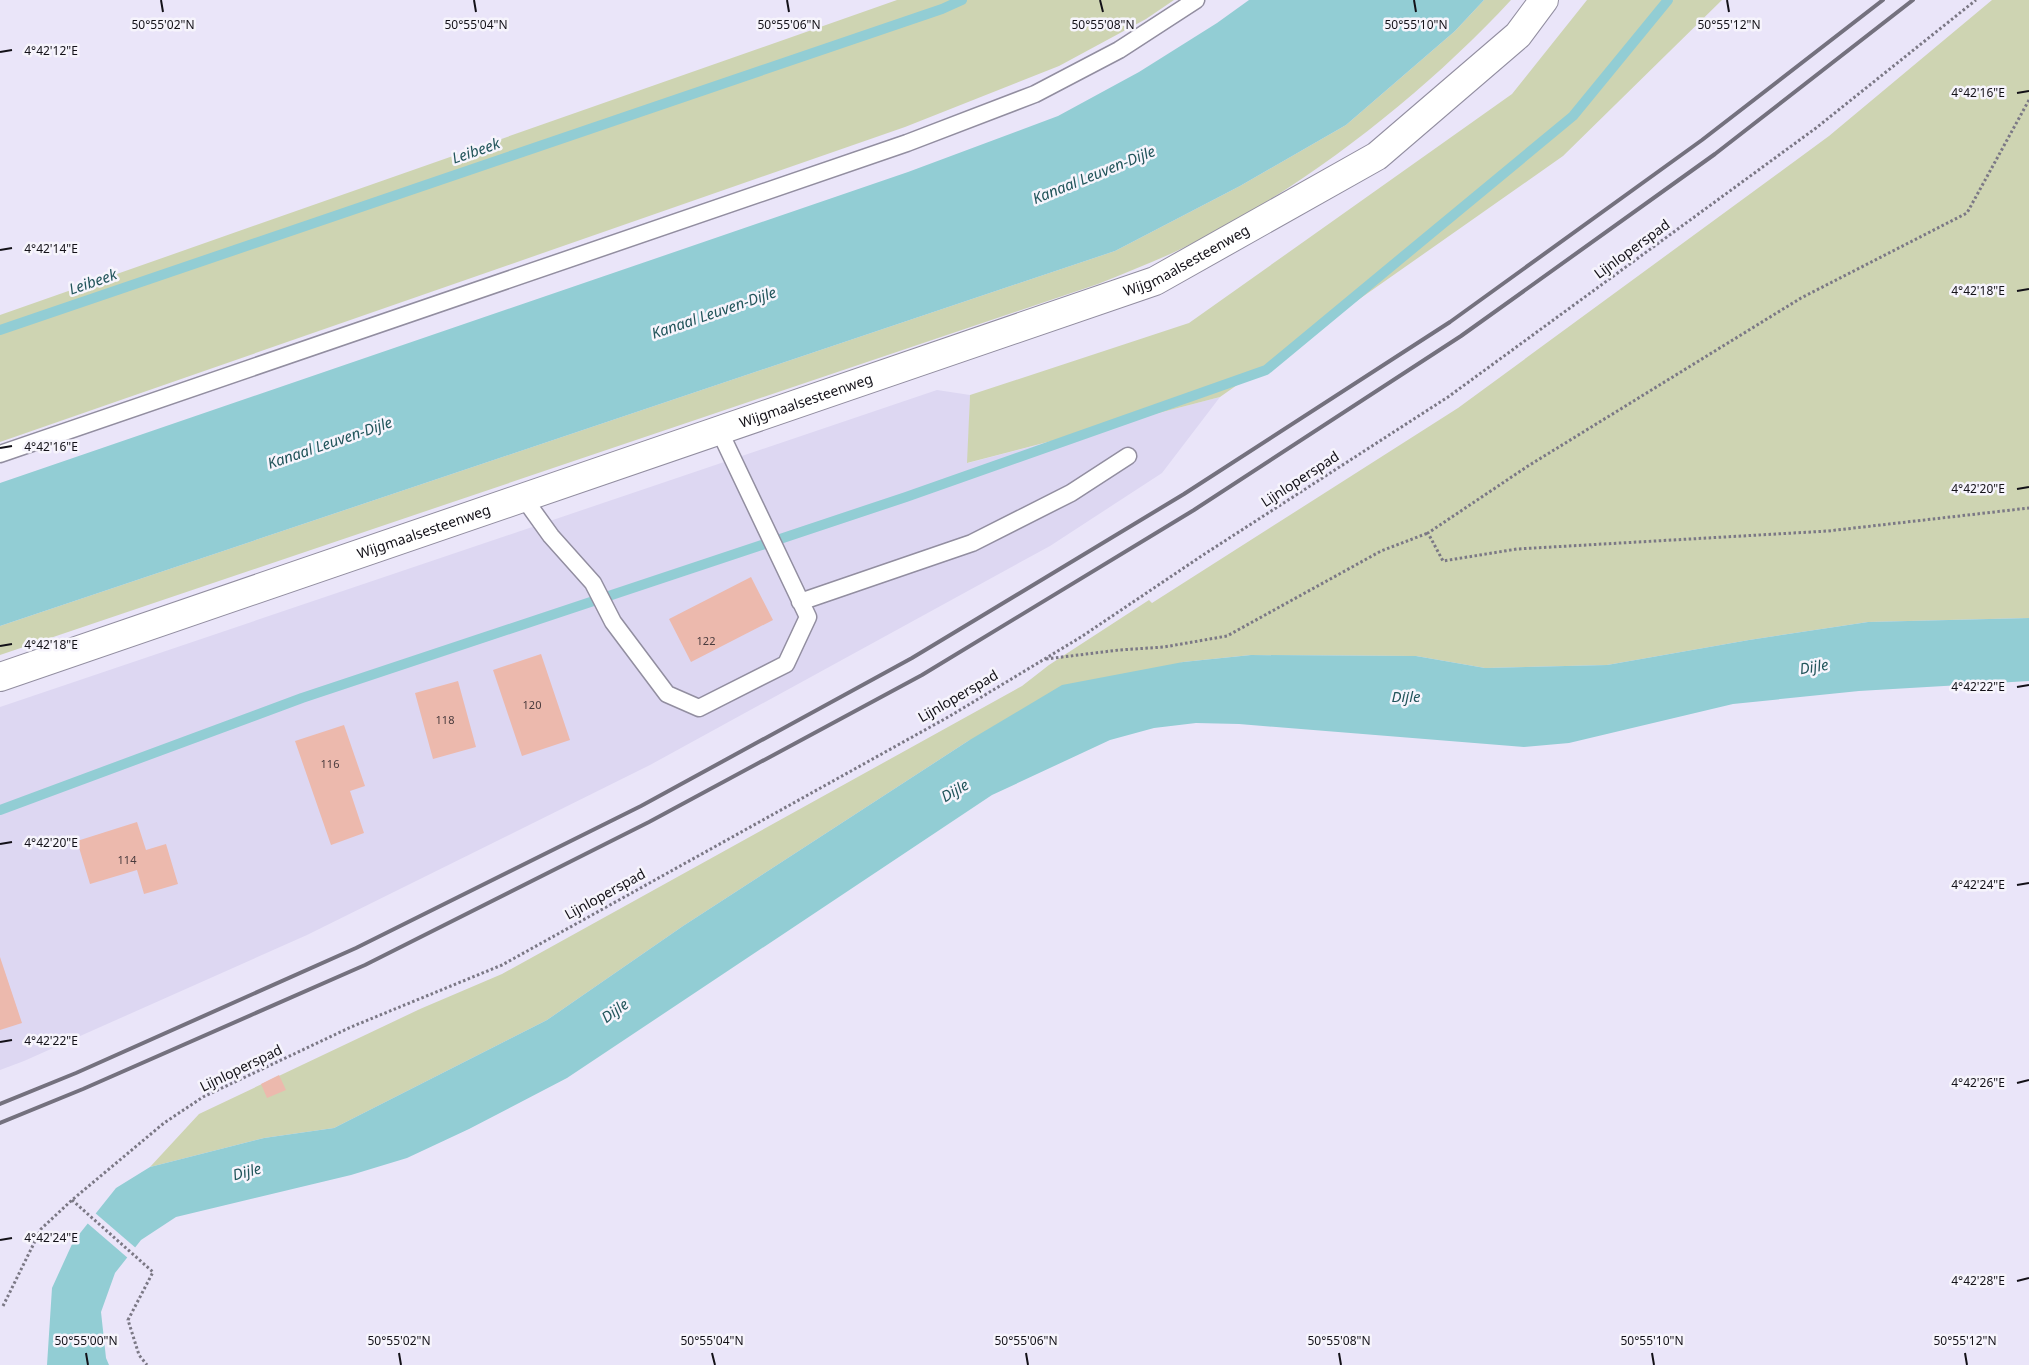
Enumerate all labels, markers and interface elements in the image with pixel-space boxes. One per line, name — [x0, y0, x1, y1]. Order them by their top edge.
text: 50°55'02"N — [131, 16, 195, 33]
text: 50°55'04"N — [444, 16, 508, 33]
text: 50°55'06"N — [757, 16, 821, 33]
text: 50°55'08"N — [1071, 16, 1135, 33]
text: 50°55'10"N — [1384, 16, 1448, 33]
text: 50°55'12"N — [1697, 16, 1761, 33]
text: 4°42'12"E — [24, 42, 78, 59]
text: 4°42'16"E — [1951, 84, 2005, 101]
water label: Leibeek — [449, 132, 503, 168]
water label: Kanaal Leuven-Dijle — [1029, 140, 1158, 208]
street label: Lijnloperspad — [1590, 215, 1673, 283]
street label: Wijgmaalsesteenweg — [1121, 220, 1253, 300]
text: 4°42'14"E — [24, 240, 78, 257]
water label: Leibeek — [66, 263, 120, 299]
water label: Kanaal Leuven-Dijle — [649, 281, 779, 343]
text: 4°42'18"E — [1951, 282, 2005, 299]
street label: Wijgmaalsesteenweg — [737, 369, 875, 432]
water label: Kanaal Leuven-Dijle — [265, 411, 395, 473]
text: 4°42'16"E — [24, 438, 78, 455]
street label: Lijnloperspad — [1257, 446, 1342, 511]
text: 4°42'20"E — [1951, 480, 2005, 497]
street label: Wijgmaalsesteenweg — [354, 500, 493, 563]
house number: 122 — [697, 633, 715, 648]
text: 4°42'18"E — [24, 636, 78, 653]
water label: Dijle — [1798, 654, 1830, 678]
street label: Lijnloperspad — [914, 665, 1001, 726]
text: 4°42'22"E — [1951, 678, 2005, 695]
water label: Dijle — [1391, 686, 1421, 706]
house number: 120 — [523, 697, 541, 712]
house number: 118 — [436, 712, 454, 727]
house number: 116 — [321, 756, 339, 771]
water label: Dijle — [937, 774, 973, 806]
text: 4°42'20"E — [24, 834, 78, 851]
house number: 114 — [118, 852, 137, 867]
street label: Lijnloperspad — [561, 864, 648, 924]
text: 4°42'24"E — [1951, 876, 2005, 893]
water label: Dijle — [597, 993, 632, 1027]
text: 4°42'22"E — [24, 1032, 78, 1049]
street label: Lijnloperspad — [196, 1039, 285, 1096]
text: 4°42'26"E — [1951, 1074, 2005, 1091]
water label: Dijle — [230, 1157, 264, 1184]
text: 4°42'24"E — [24, 1229, 78, 1246]
text: 4°42'28"E — [1951, 1272, 2005, 1289]
text: 50°55'00"N — [54, 1332, 118, 1349]
text: 50°55'02"N — [367, 1332, 431, 1349]
text: 50°55'04"N — [680, 1332, 744, 1349]
text: 50°55'06"N — [994, 1332, 1058, 1349]
text: 50°55'08"N — [1307, 1332, 1371, 1349]
text: 50°55'10"N — [1620, 1332, 1684, 1349]
text: 50°55'12"N — [1933, 1332, 1997, 1349]

